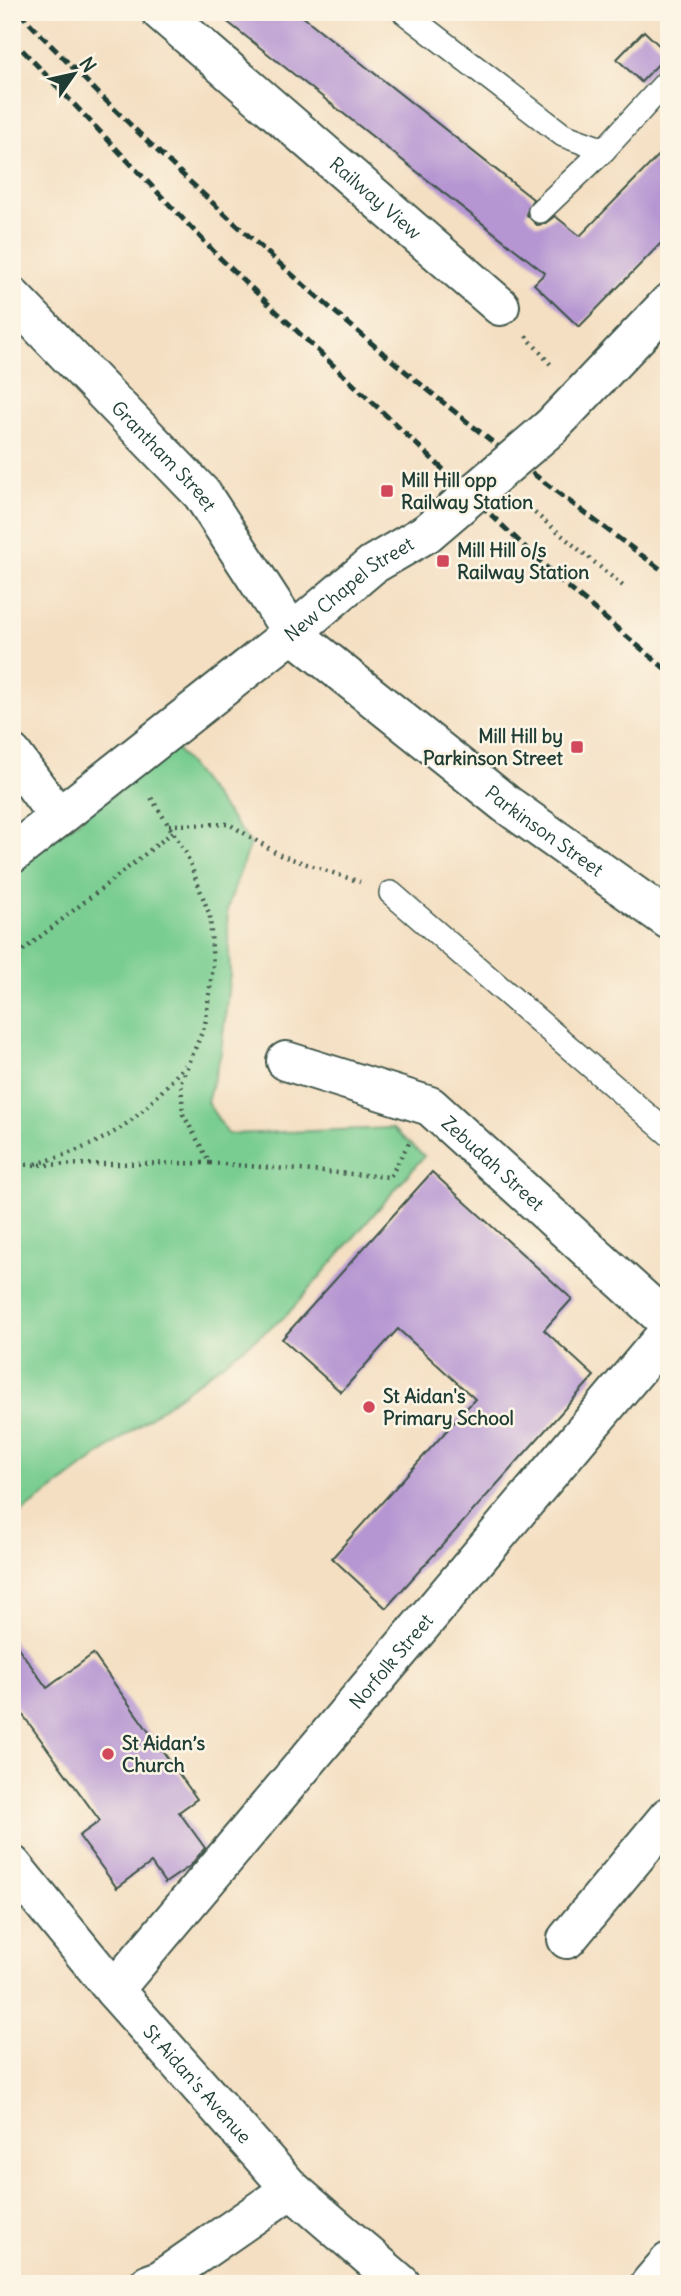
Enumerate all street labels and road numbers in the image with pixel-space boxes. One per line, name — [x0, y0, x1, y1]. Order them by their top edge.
street label: Railway View — [325, 152, 426, 244]
street label: Grantham Street — [106, 396, 222, 516]
street label: New Chapel Street — [279, 531, 418, 646]
street label: Parkinson Street — [480, 780, 608, 882]
street label: Zebudah Street — [437, 1111, 549, 1216]
street label: Norfolk Street — [344, 1608, 438, 1714]
street label: St Aidan's Avenue — [138, 2020, 257, 2148]

